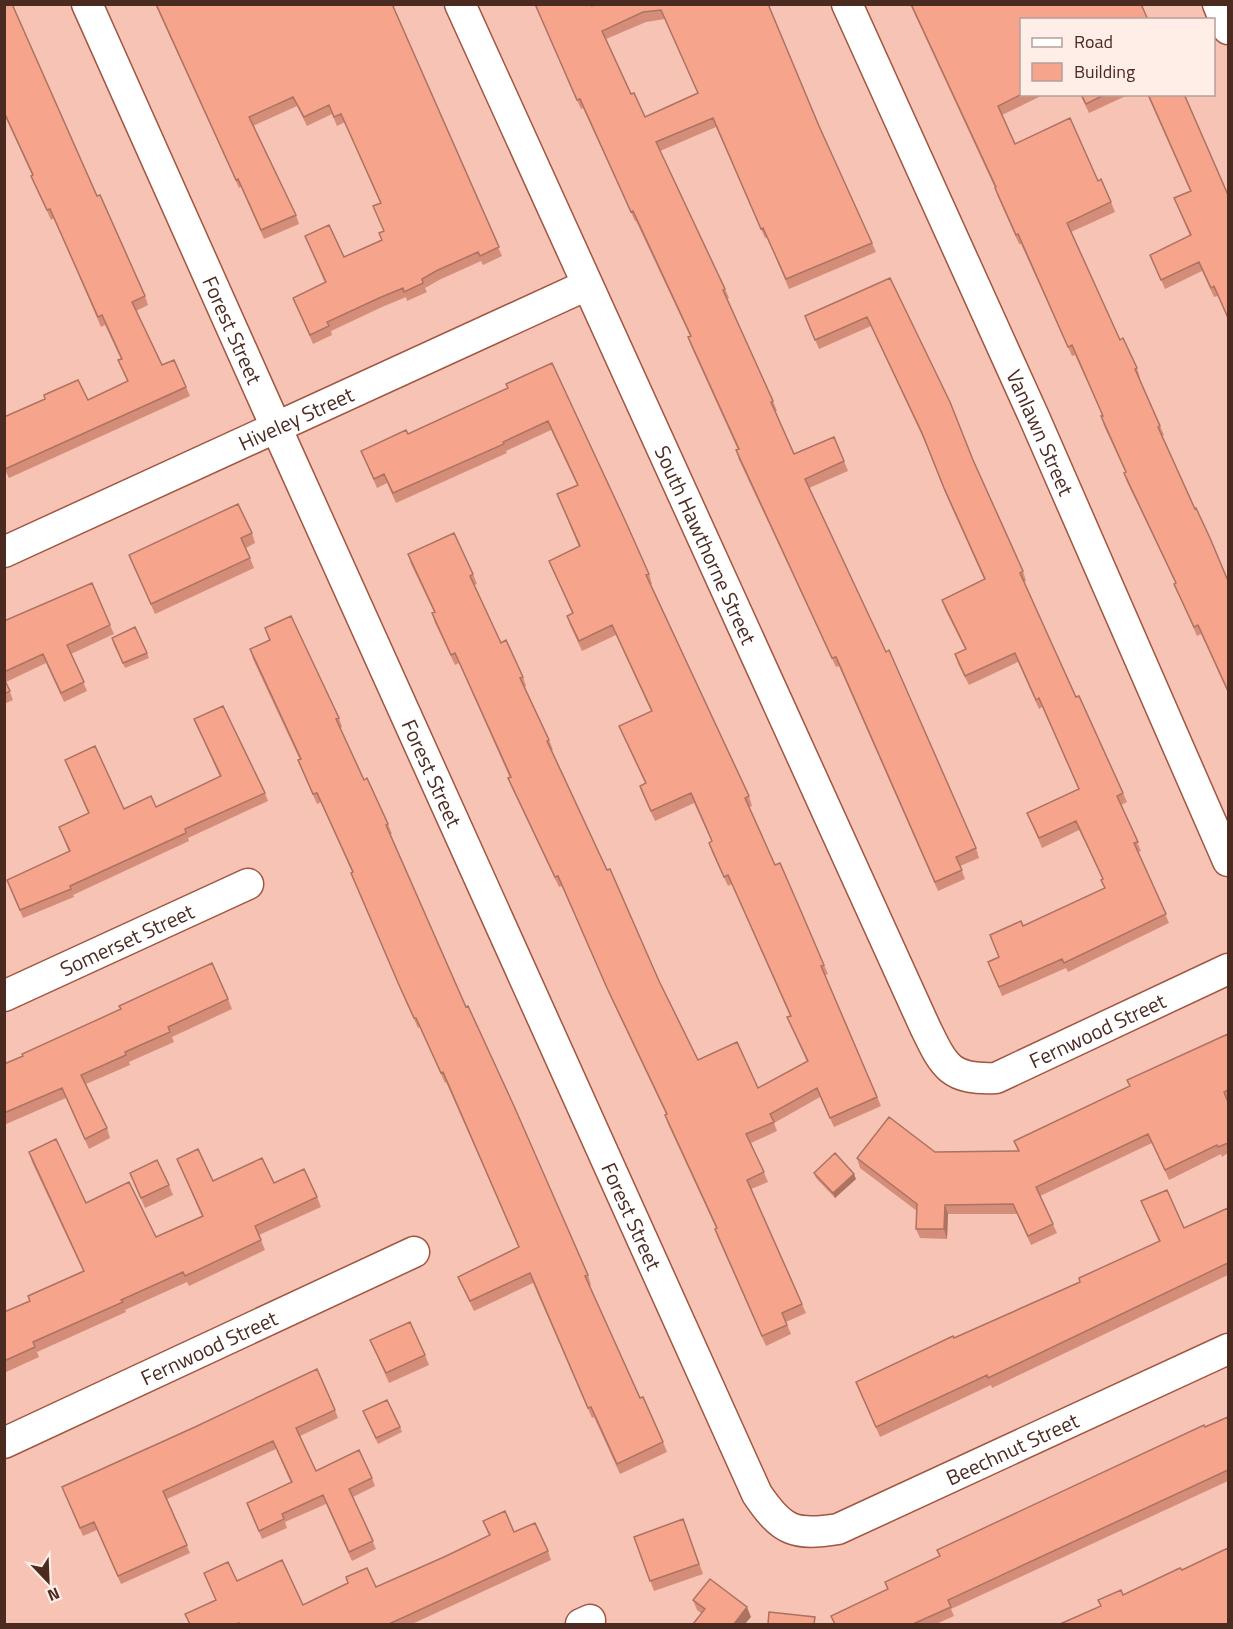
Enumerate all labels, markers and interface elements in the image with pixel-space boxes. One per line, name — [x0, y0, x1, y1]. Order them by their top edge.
legend — [1020, 18, 1215, 96]
text: Road — [1074, 28, 1113, 55]
text: Building — [1074, 58, 1135, 85]
street label: Forest Street — [194, 271, 271, 390]
street label: Vanlawn Street — [998, 364, 1083, 501]
street label: Hiveley Street — [233, 378, 359, 459]
street label: South Hawthorne Street — [647, 440, 765, 650]
street label: Forest Street — [394, 714, 471, 833]
street label: Somerset Street — [54, 895, 200, 984]
street label: Fernwood Street — [1024, 984, 1171, 1076]
street label: Forest Street — [593, 1157, 670, 1276]
street label: Fernwood Street — [135, 1302, 283, 1393]
street label: Beechnut Street — [940, 1404, 1084, 1493]
north arrow — [18, 1551, 78, 1611]
text: N — [44, 1582, 64, 1608]

